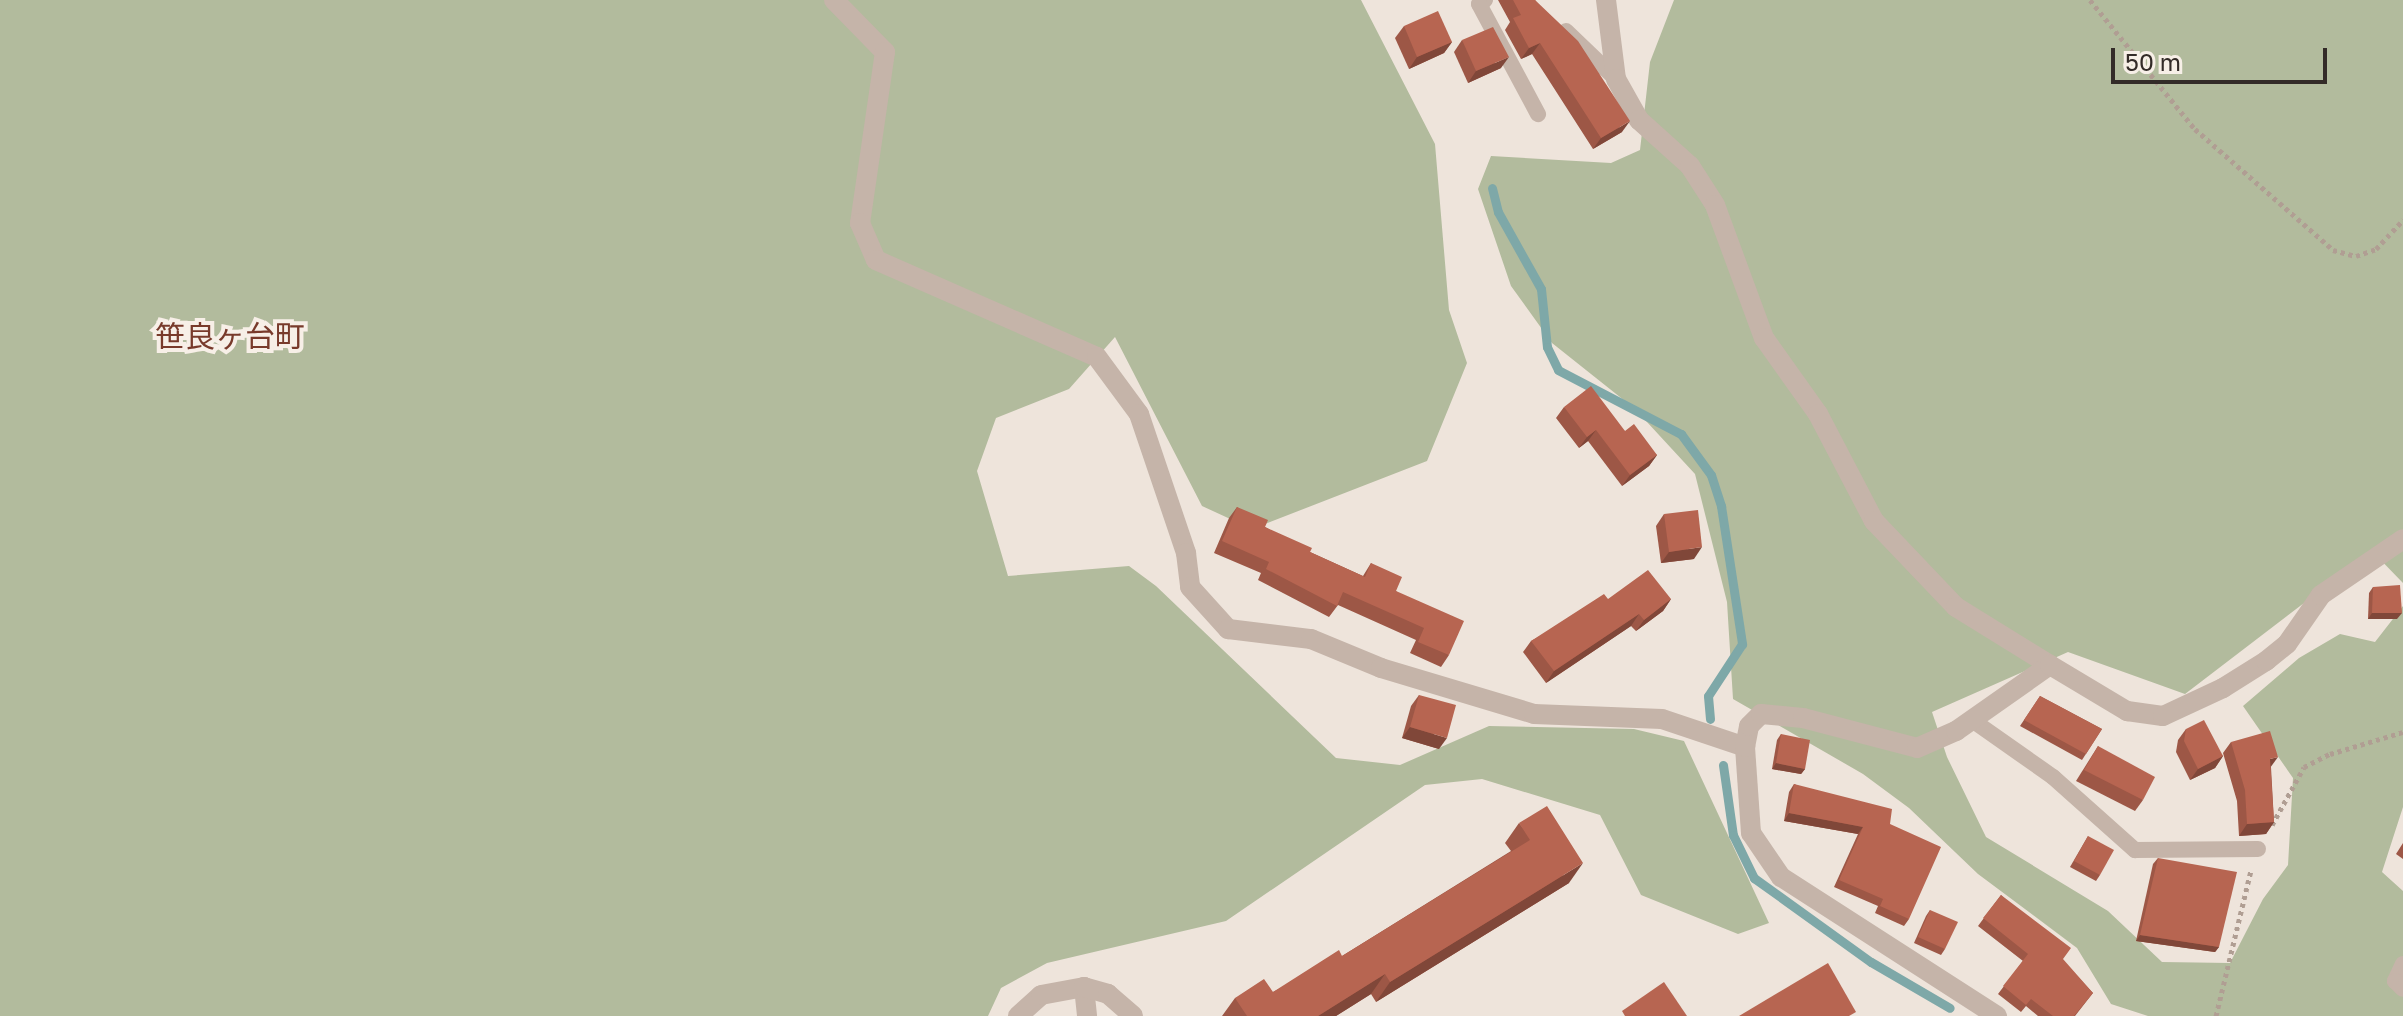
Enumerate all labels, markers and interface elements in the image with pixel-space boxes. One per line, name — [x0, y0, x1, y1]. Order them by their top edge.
scale bar — [2115, 32, 2331, 82]
text: 50 m — [2125, 47, 2181, 76]
district label: 笹良ヶ台町 — [155, 318, 305, 354]

